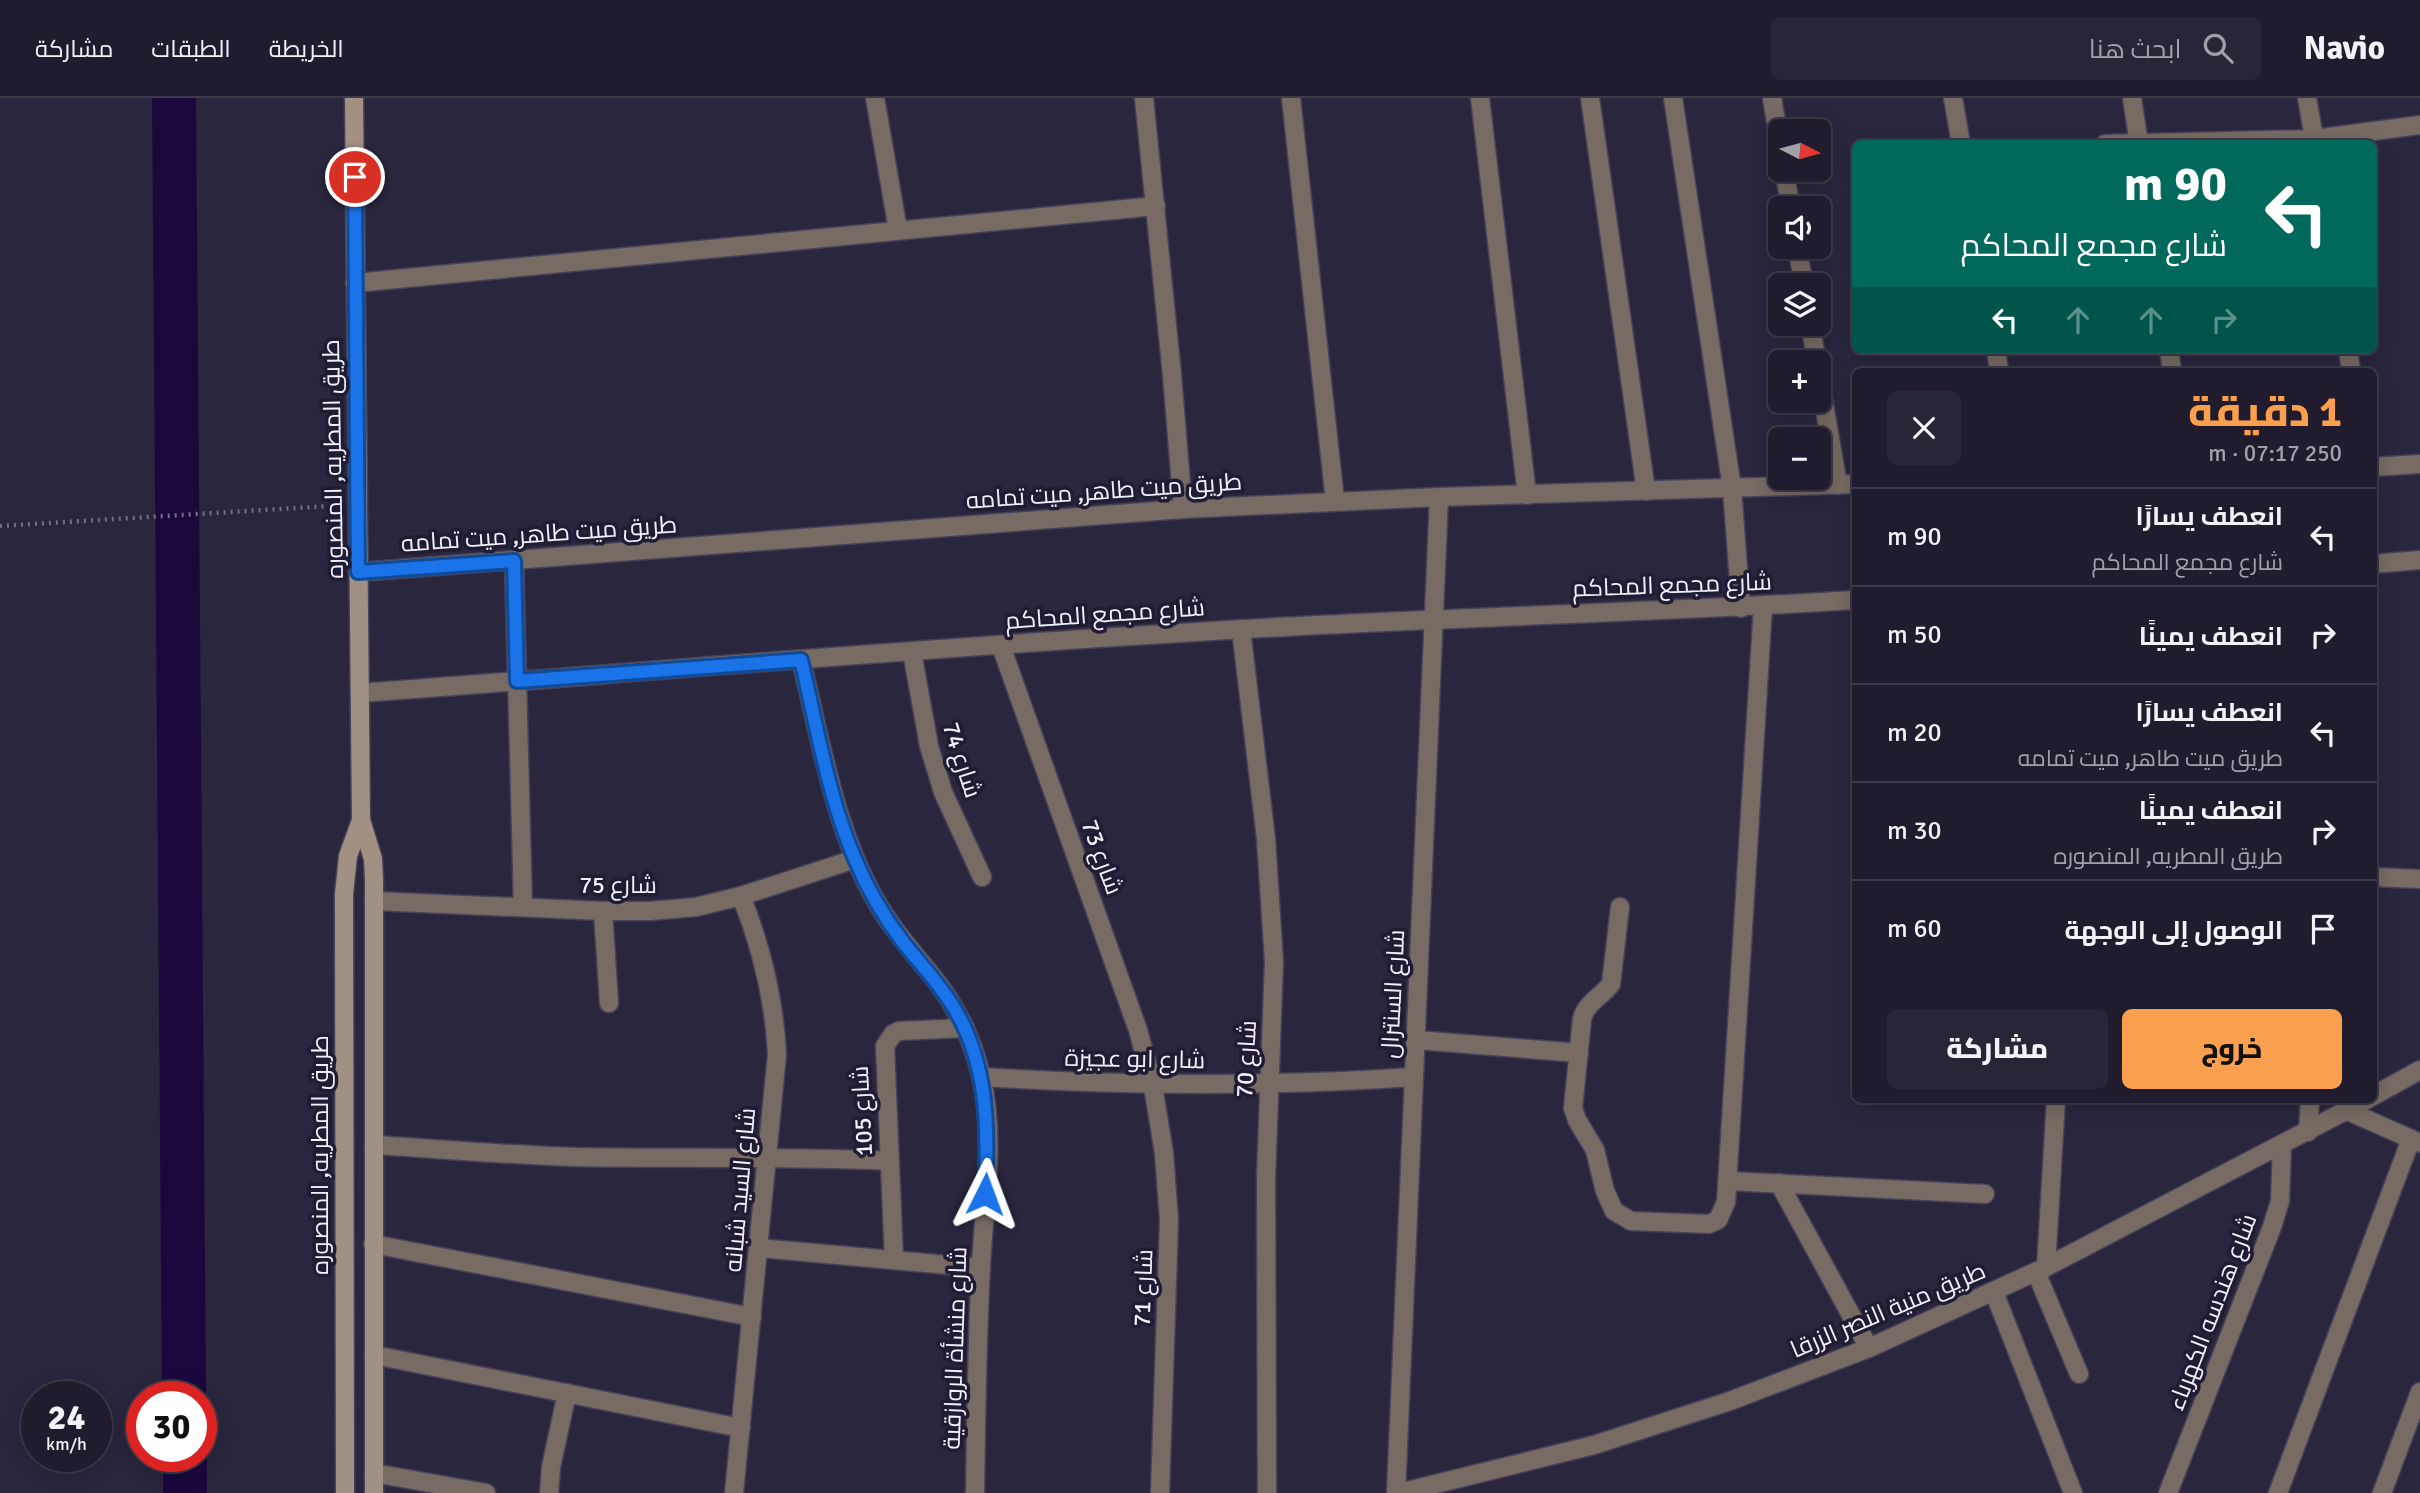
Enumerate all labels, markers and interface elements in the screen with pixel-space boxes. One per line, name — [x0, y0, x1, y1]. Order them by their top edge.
search box — [1771, 17, 2261, 80]
text: Navio — [2303, 28, 2385, 69]
icon: search — [2199, 29, 2237, 67]
text: مشاركة — [35, 34, 113, 64]
text: الطبقات — [151, 34, 231, 64]
text: الخريطة — [269, 34, 344, 64]
text: ابحث هنا — [2089, 34, 2181, 66]
north arrow — [1768, 119, 1830, 182]
map controls — [1768, 119, 1831, 490]
pin — [325, 147, 385, 207]
text: 90 m — [2124, 154, 2227, 214]
icon: arrive — [336, 158, 374, 196]
icon: left — [2251, 168, 2342, 259]
button: sound — [1768, 196, 1831, 259]
text: شارع مجمع المحاكم — [1960, 226, 2227, 265]
button: layers — [1768, 273, 1831, 336]
icon: left — [1986, 301, 2024, 339]
icon: ahead — [2059, 301, 2097, 339]
icon: ahead — [2132, 301, 2170, 339]
icon: right — [2205, 301, 2243, 339]
street label: طريق المطريه, المنصوره — [316, 339, 350, 579]
button: + — [1768, 350, 1831, 413]
text: 1 دقيقة — [2188, 387, 2342, 438]
button: close — [1887, 391, 1961, 465]
button: − — [1768, 427, 1831, 490]
text: 250 m · 07:17 — [2208, 439, 2342, 468]
street label: طريق ميت طاهر, ميت تمامه — [965, 466, 1243, 516]
text: انعطف يسارًا — [2135, 501, 2283, 533]
street label: طريق ميت طاهر, ميت تمامه — [400, 509, 678, 559]
icon: left — [2304, 518, 2342, 556]
text: 90 m — [1887, 521, 1942, 553]
text: شارع مجمع المحاكم — [2091, 548, 2283, 577]
street label: شارع مجمع المحاكم — [1572, 567, 1772, 604]
street label: شارع مجمع المحاكم — [1004, 592, 1206, 637]
icon: right — [2304, 616, 2342, 654]
text: 50 m — [1887, 619, 1942, 651]
text: انعطف يمينًا — [2139, 621, 2283, 653]
text: انعطف يسارًا — [2135, 697, 2283, 729]
icon: left — [2304, 714, 2342, 752]
text: 20 m — [1887, 717, 1942, 749]
street label: شارع 74 — [935, 718, 988, 802]
text: طريق ميت طاهر, ميت تمامه — [2018, 744, 2283, 773]
text: انعطف يمينًا — [2139, 795, 2283, 827]
icon: right — [2304, 812, 2342, 850]
street label: شارع 73 — [1074, 815, 1129, 899]
text: 30 m — [1887, 815, 1942, 847]
text: طريق المطريه, المنصوره — [2054, 842, 2283, 871]
street label: شارع 75 — [579, 870, 657, 901]
icon: arrive — [2304, 910, 2342, 948]
text: 60 m — [1887, 913, 1942, 945]
text: الوصول إلى الوجهة — [2064, 915, 2283, 947]
street label: شارع السنترال — [1375, 929, 1412, 1059]
button: مشاركة — [1887, 1009, 2108, 1089]
button: خروج — [2122, 1009, 2342, 1089]
street label: شارع 70 — [1229, 1019, 1264, 1099]
street label: طريق المطريه, المنصوره — [305, 1035, 335, 1275]
street label: شارع ابو عجيزة — [1064, 1043, 1206, 1076]
street label: شارع 105 — [845, 1065, 880, 1157]
street label: شارع السيد شبانه — [718, 1107, 763, 1274]
position arrow — [948, 1157, 1022, 1231]
street label: شارع هندسه الكهرباء — [2161, 1209, 2264, 1415]
street label: شارع منشأة الروازقية — [935, 1246, 975, 1450]
street label: شارع 71 — [1127, 1249, 1160, 1327]
street label: طريق منية النصر الزرقا — [1786, 1255, 1990, 1365]
speed limit sign: 30 — [126, 1381, 217, 1472]
text: 24 — [48, 1396, 85, 1439]
text: km/h — [46, 1433, 87, 1455]

